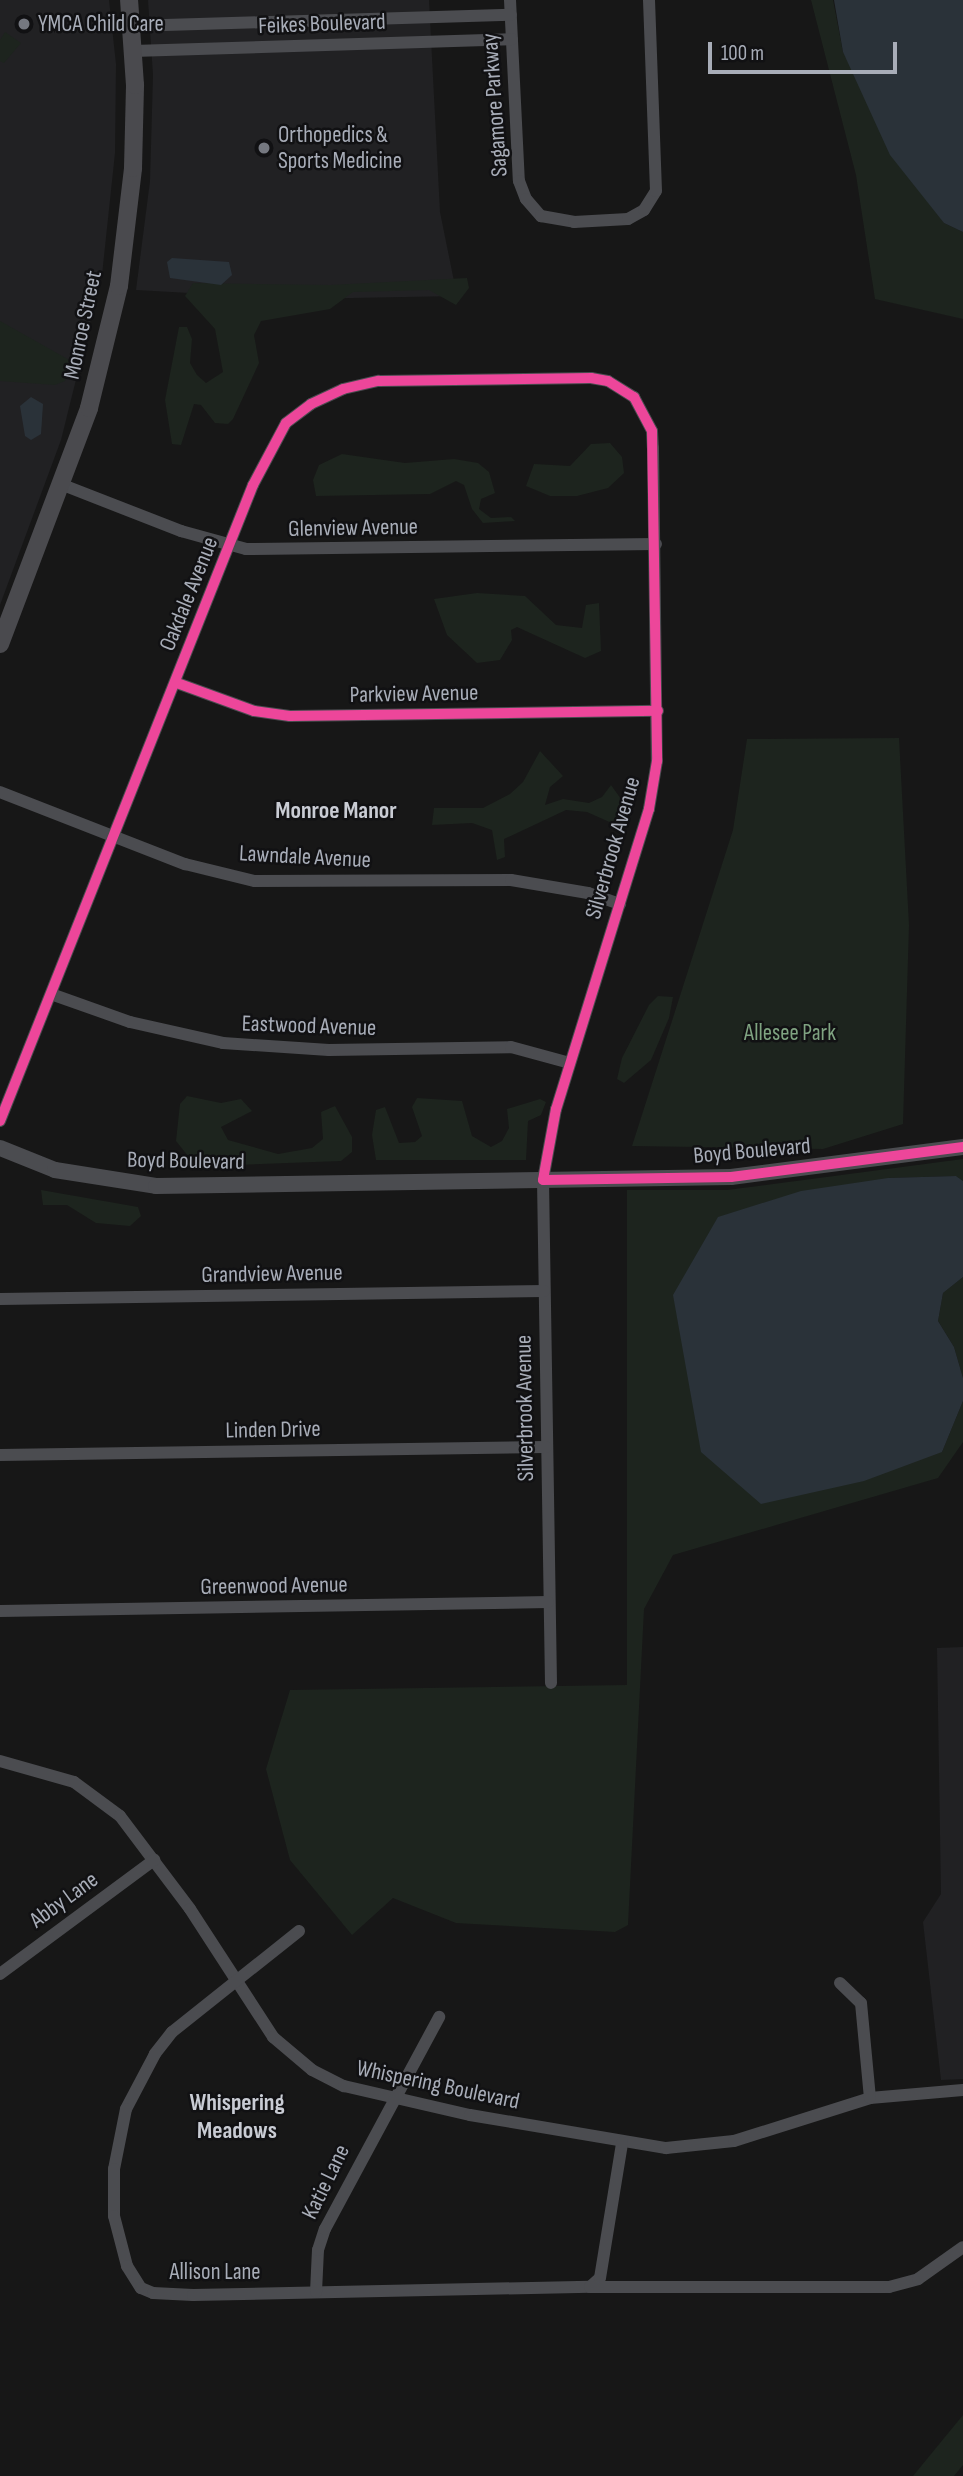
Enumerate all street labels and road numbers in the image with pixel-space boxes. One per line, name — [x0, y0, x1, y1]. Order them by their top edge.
street label: Feikes Boulevard — [258, 8, 386, 40]
street label: Sagamore Parkway — [476, 32, 514, 178]
street label: Monroe Street — [58, 268, 108, 382]
street label: Glenview Avenue — [288, 513, 418, 543]
street label: Oakdale Avenue — [154, 533, 224, 655]
street label: Parkview Avenue — [349, 679, 479, 709]
street label: Silverbrook Avenue — [580, 774, 646, 922]
street label: Lawndale Avenue — [238, 840, 372, 874]
street label: Eastwood Avenue — [241, 1010, 377, 1042]
street label: Boyd Boulevard — [692, 1132, 812, 1170]
street label: Boyd Boulevard — [127, 1146, 245, 1176]
street label: Grandview Avenue — [201, 1259, 343, 1289]
street label: Silverbrook Avenue — [510, 1335, 540, 1481]
street label: Linden Drive — [225, 1415, 321, 1445]
street label: Greenwood Avenue — [200, 1571, 348, 1601]
street label: Abby Lane — [24, 1866, 104, 1934]
street label: Whispering Boulevard — [354, 2054, 522, 2116]
street label: Katie Lane — [296, 2140, 356, 2224]
street label: Allison Lane — [169, 2258, 261, 2286]

